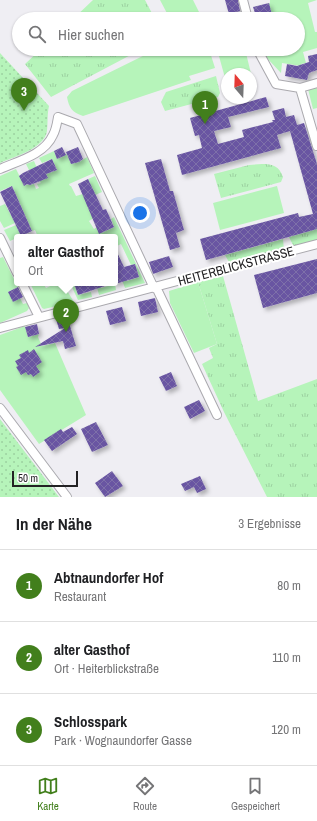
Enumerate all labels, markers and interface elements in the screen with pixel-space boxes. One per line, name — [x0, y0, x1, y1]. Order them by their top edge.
search box — [12, 12, 305, 56]
icon: search — [26, 23, 48, 45]
text: Hier suchen — [58, 24, 124, 45]
north arrow — [221, 68, 257, 104]
pin: 3 — [11, 78, 37, 111]
pin: 1 — [192, 91, 218, 124]
your location — [130, 203, 150, 223]
popup — [14, 234, 118, 286]
text: alter Gasthof — [28, 241, 104, 262]
street label: HEITERBLICKSTRASSE — [176, 242, 296, 290]
text: Ort — [28, 262, 43, 279]
pin: 2 — [53, 299, 79, 332]
scale bar — [12, 469, 78, 488]
text: 50 m — [18, 471, 38, 485]
text: In der Nähe — [16, 512, 92, 535]
text: 3 Ergebnisse — [238, 515, 301, 532]
text: Abtnaundorfer Hof — [54, 567, 163, 588]
text: 1 — [26, 577, 32, 594]
text: 80 m — [277, 577, 301, 594]
text: Restaurant — [54, 588, 106, 605]
text: alter Gasthof — [54, 639, 130, 660]
text: 2 — [26, 649, 32, 666]
text: 110 m — [272, 649, 301, 666]
text: Ort · Heiterblickstraße — [54, 660, 159, 677]
text: Schlosspark — [54, 711, 127, 732]
text: 3 — [26, 721, 32, 738]
text: 120 m — [271, 721, 301, 738]
text: Park · Wognaundorfer Gasse — [54, 732, 192, 749]
tab: Karte — [37, 775, 59, 813]
tab: Route — [133, 775, 157, 813]
tab: Gespeichert — [231, 775, 280, 813]

